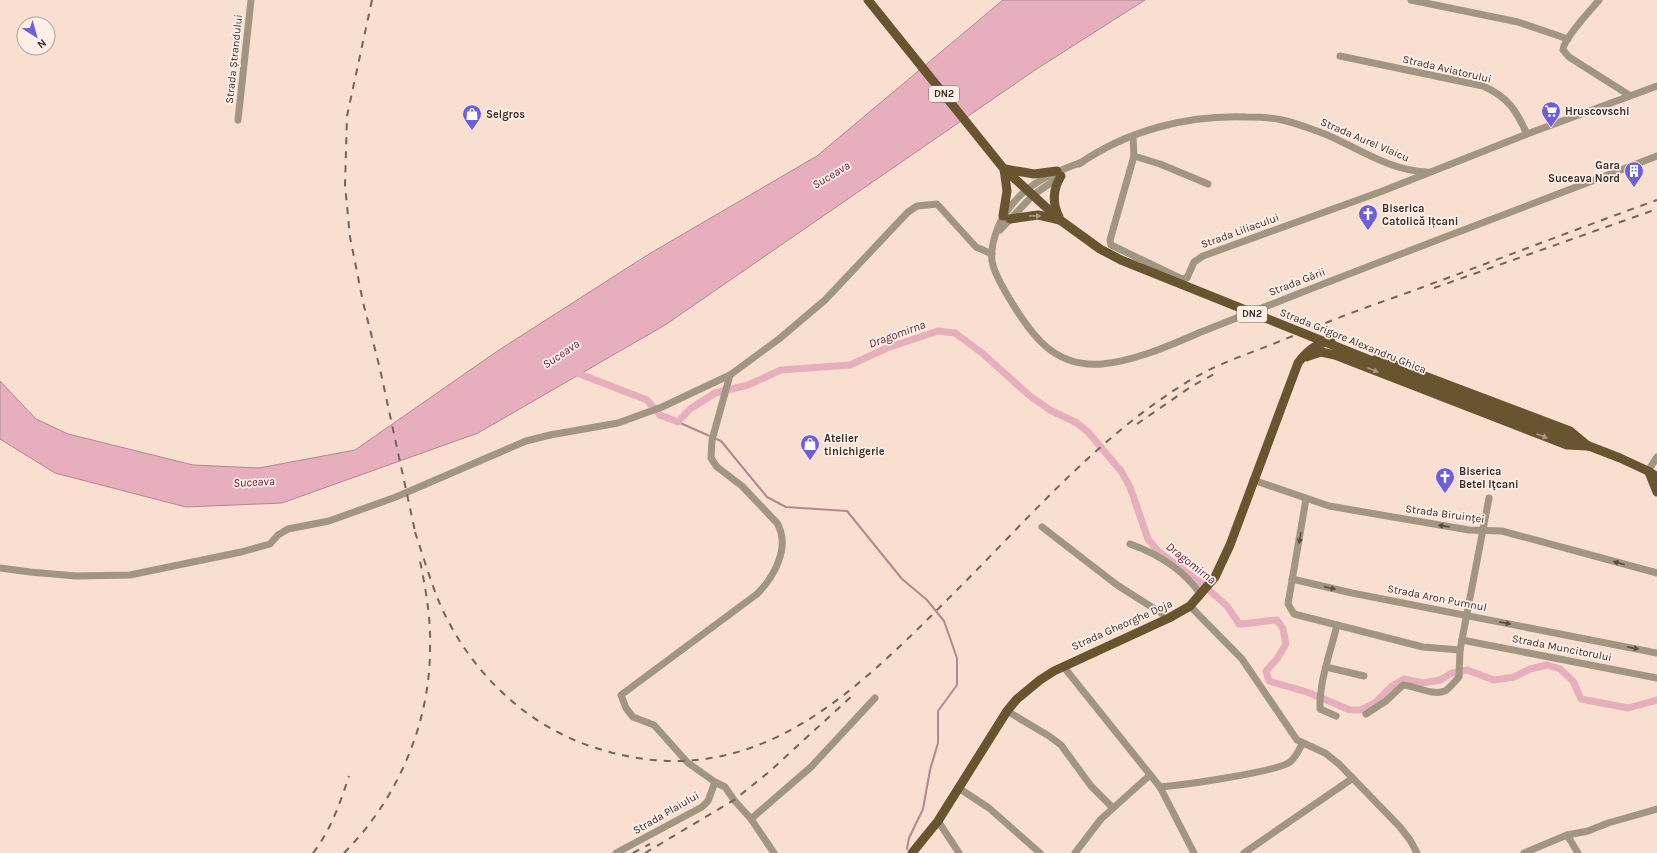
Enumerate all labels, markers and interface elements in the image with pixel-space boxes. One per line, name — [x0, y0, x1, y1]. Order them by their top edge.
street label: Strada Ștrandului — [223, 14, 245, 104]
north arrow — [16, 16, 56, 56]
text: N — [35, 36, 49, 51]
street label: Strada Aviatorului — [1401, 52, 1493, 86]
road number: DN2 — [929, 86, 959, 102]
supermarket icon: Hruscovschi — [1540, 100, 1562, 128]
shop icon: Selgros — [461, 103, 483, 131]
place label: Hruscovschi — [1565, 105, 1630, 118]
place label: Selgros — [486, 108, 525, 121]
street label: Strada Aurel Vlaicu — [1319, 115, 1411, 165]
water label: Suceava — [810, 158, 852, 192]
place label: Gara Suceava Nord — [1548, 159, 1620, 185]
building icon: Gara Suceava Nord — [1623, 160, 1645, 188]
place label: Biserica Catolică Ițcani — [1382, 202, 1458, 228]
church icon: Biserica Catolică Ițcani — [1357, 203, 1379, 231]
street label: Strada Liliacului — [1199, 211, 1281, 251]
one-way arrow — [1029, 213, 1042, 219]
street label: Strada Gării — [1267, 265, 1327, 299]
road number: DN2 — [1237, 306, 1267, 322]
street label: Strada Grigore Alexandru Ghica — [1278, 306, 1428, 376]
water label: Dragomirna — [867, 317, 927, 351]
water label: Suceava — [540, 337, 582, 371]
one-way arrow — [1368, 367, 1379, 373]
place label: Atelier tinichigerie — [824, 432, 885, 458]
shop icon: Atelier tinichigerie — [799, 433, 821, 461]
one-way arrow — [1537, 434, 1549, 440]
place label: Biserica Betel Iţcani — [1459, 465, 1519, 491]
church icon: Biserica Betel Iţcani — [1434, 466, 1456, 494]
water label: Suceava — [233, 474, 275, 490]
street label: Strada Biruinței — [1405, 502, 1485, 526]
one-way arrow — [1438, 523, 1450, 529]
one-way arrow — [1296, 532, 1302, 544]
water label: Dragomirna — [1163, 539, 1219, 587]
one-way arrow — [1613, 560, 1625, 566]
street label: Strada Aron Pumnul — [1386, 582, 1488, 614]
one-way arrow — [1325, 585, 1337, 591]
street label: Strada Gheorghe Doja — [1070, 597, 1174, 653]
one-way arrow — [1499, 621, 1511, 627]
street label: Strada Muncitorului — [1511, 632, 1613, 664]
one-way arrow — [1627, 646, 1639, 652]
street label: Strada Plaiului — [631, 789, 701, 837]

